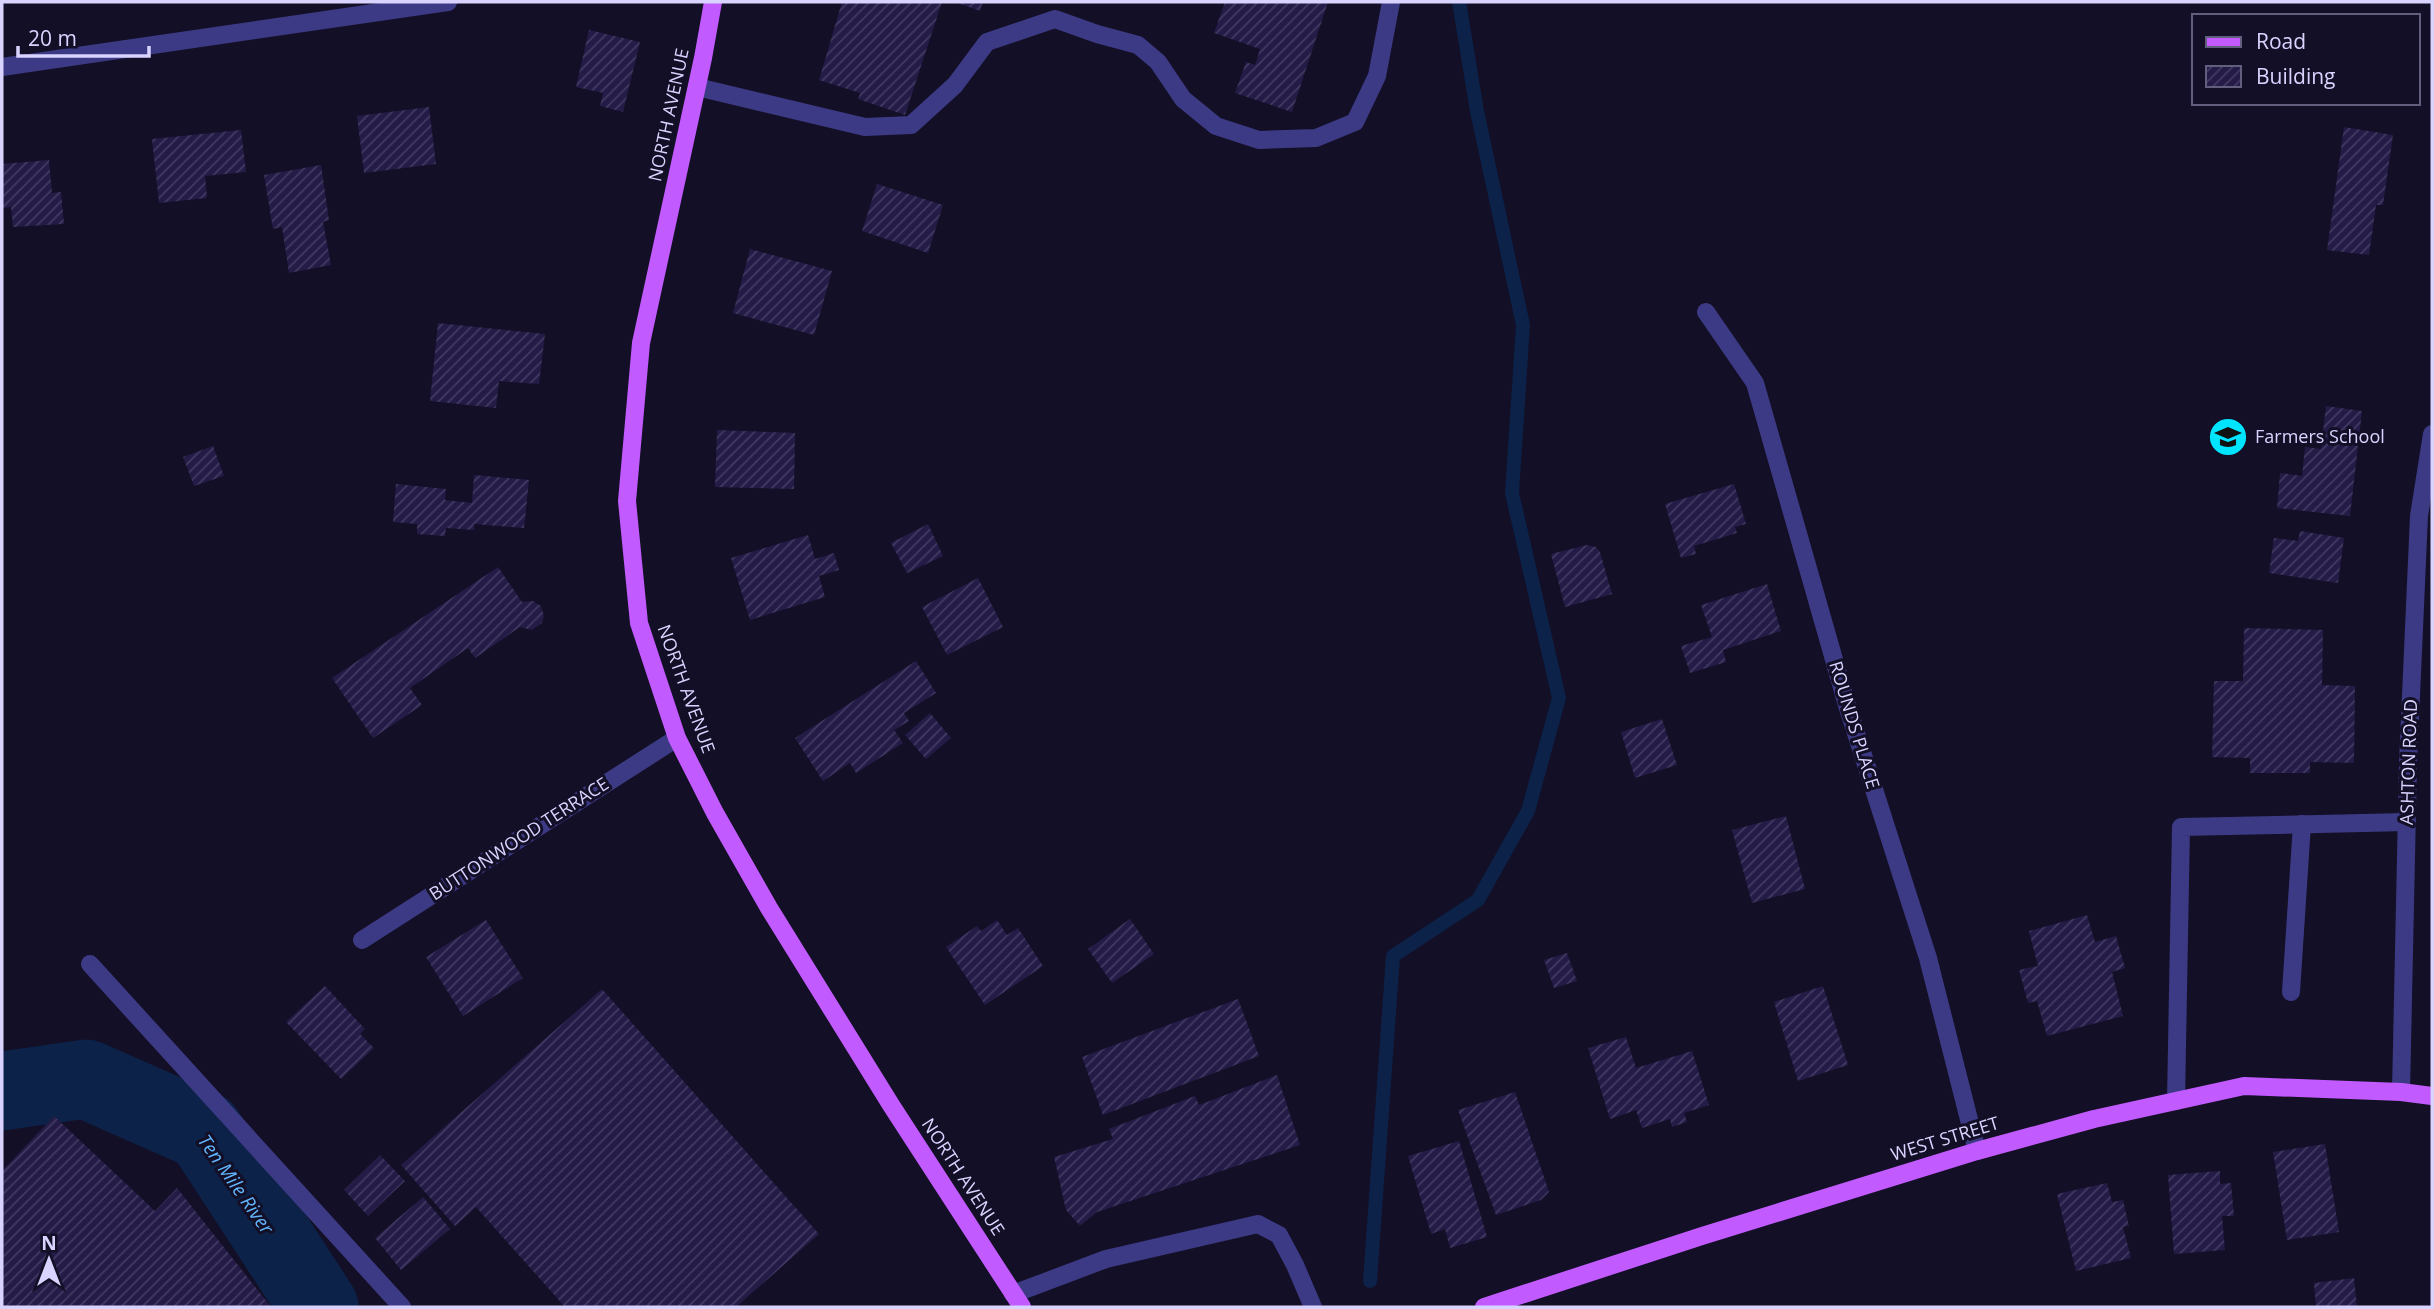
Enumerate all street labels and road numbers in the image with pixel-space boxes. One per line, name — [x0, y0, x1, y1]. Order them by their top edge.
street label: NORTH AVENUE — [642, 46, 694, 183]
street label: NORTH AVENUE — [653, 621, 721, 756]
street label: ROUNDS PLACE — [1824, 658, 1886, 791]
street label: ASHTON ROAD — [2394, 698, 2422, 825]
street label: BUTTONWOOD TERRACE — [424, 771, 613, 905]
street label: WEST STREET — [1888, 1110, 2002, 1166]
street label: NORTH AVENUE — [917, 1113, 1011, 1240]

